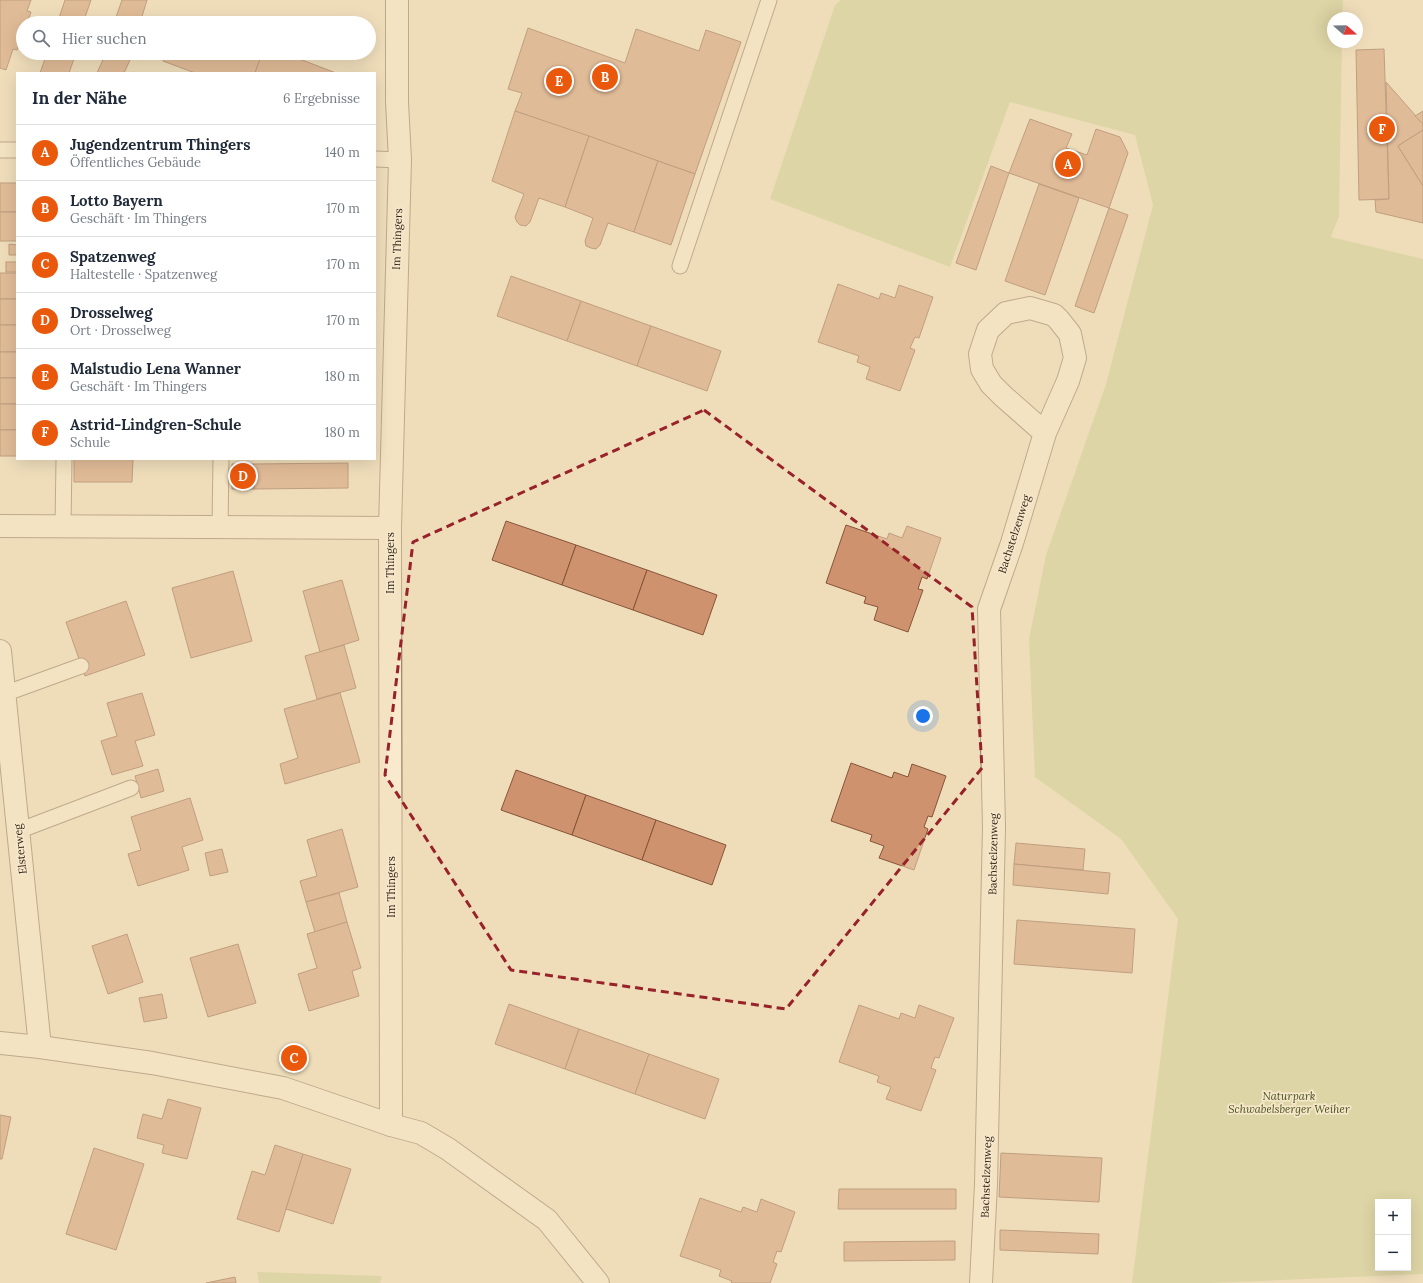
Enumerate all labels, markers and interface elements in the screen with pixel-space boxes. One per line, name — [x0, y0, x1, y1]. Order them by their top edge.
north arrow — [1327, 12, 1363, 48]
search box — [16, 16, 376, 60]
icon: search — [30, 27, 52, 49]
text: Hier suchen — [62, 29, 146, 48]
pin: B — [592, 62, 618, 92]
pin: E — [546, 66, 572, 96]
text: In der Nähe — [32, 87, 127, 109]
text: 6 Ergebnisse — [283, 90, 360, 107]
pin: F — [1369, 114, 1395, 144]
text: Jugendzentrum Thingers — [70, 135, 251, 154]
text: A — [41, 144, 49, 161]
text: 140 m — [325, 144, 360, 161]
pin: A — [1055, 149, 1081, 179]
text: Öffentliches Gebäude — [70, 154, 201, 171]
text: Lotto Bayern — [70, 191, 163, 210]
text: B — [41, 200, 49, 217]
text: 170 m — [326, 200, 360, 217]
street label: Im Thingers — [389, 208, 405, 270]
text: Geschäft · Im Thingers — [70, 210, 207, 227]
text: Spatzenweg — [70, 247, 155, 266]
text: C — [41, 256, 49, 273]
text: 170 m — [326, 256, 360, 273]
text: Haltestelle · Spatzenweg — [70, 266, 217, 283]
text: Drosselweg — [70, 303, 153, 322]
text: D — [40, 312, 50, 329]
text: 170 m — [326, 312, 360, 329]
text: Ort · Drosselweg — [70, 322, 171, 339]
text: Malstudio Lena Wanner — [70, 359, 241, 378]
text: E — [41, 368, 49, 385]
text: 180 m — [325, 368, 360, 385]
text: Geschäft · Im Thingers — [70, 378, 207, 395]
text: Astrid-Lindgren-Schule — [70, 415, 241, 434]
text: F — [41, 424, 49, 441]
text: 180 m — [325, 424, 360, 441]
text: Schule — [70, 434, 110, 451]
pin: D — [230, 461, 256, 491]
street label: Bachstelzenweg — [995, 492, 1034, 575]
street label: Im Thingers — [383, 532, 397, 594]
your location — [913, 706, 933, 726]
street label: Bachstelzenweg — [985, 812, 1001, 895]
street label: Elsterweg — [10, 822, 30, 875]
street label: Im Thingers — [384, 856, 398, 918]
pin: C — [281, 1043, 307, 1073]
park label: Naturpark Schwabelsberger Weiher — [1228, 1089, 1351, 1116]
street label: Bachstelzenweg — [978, 1135, 994, 1218]
map controls — [1375, 1199, 1411, 1271]
button: + — [1375, 1199, 1411, 1235]
button: − — [1375, 1235, 1411, 1271]

